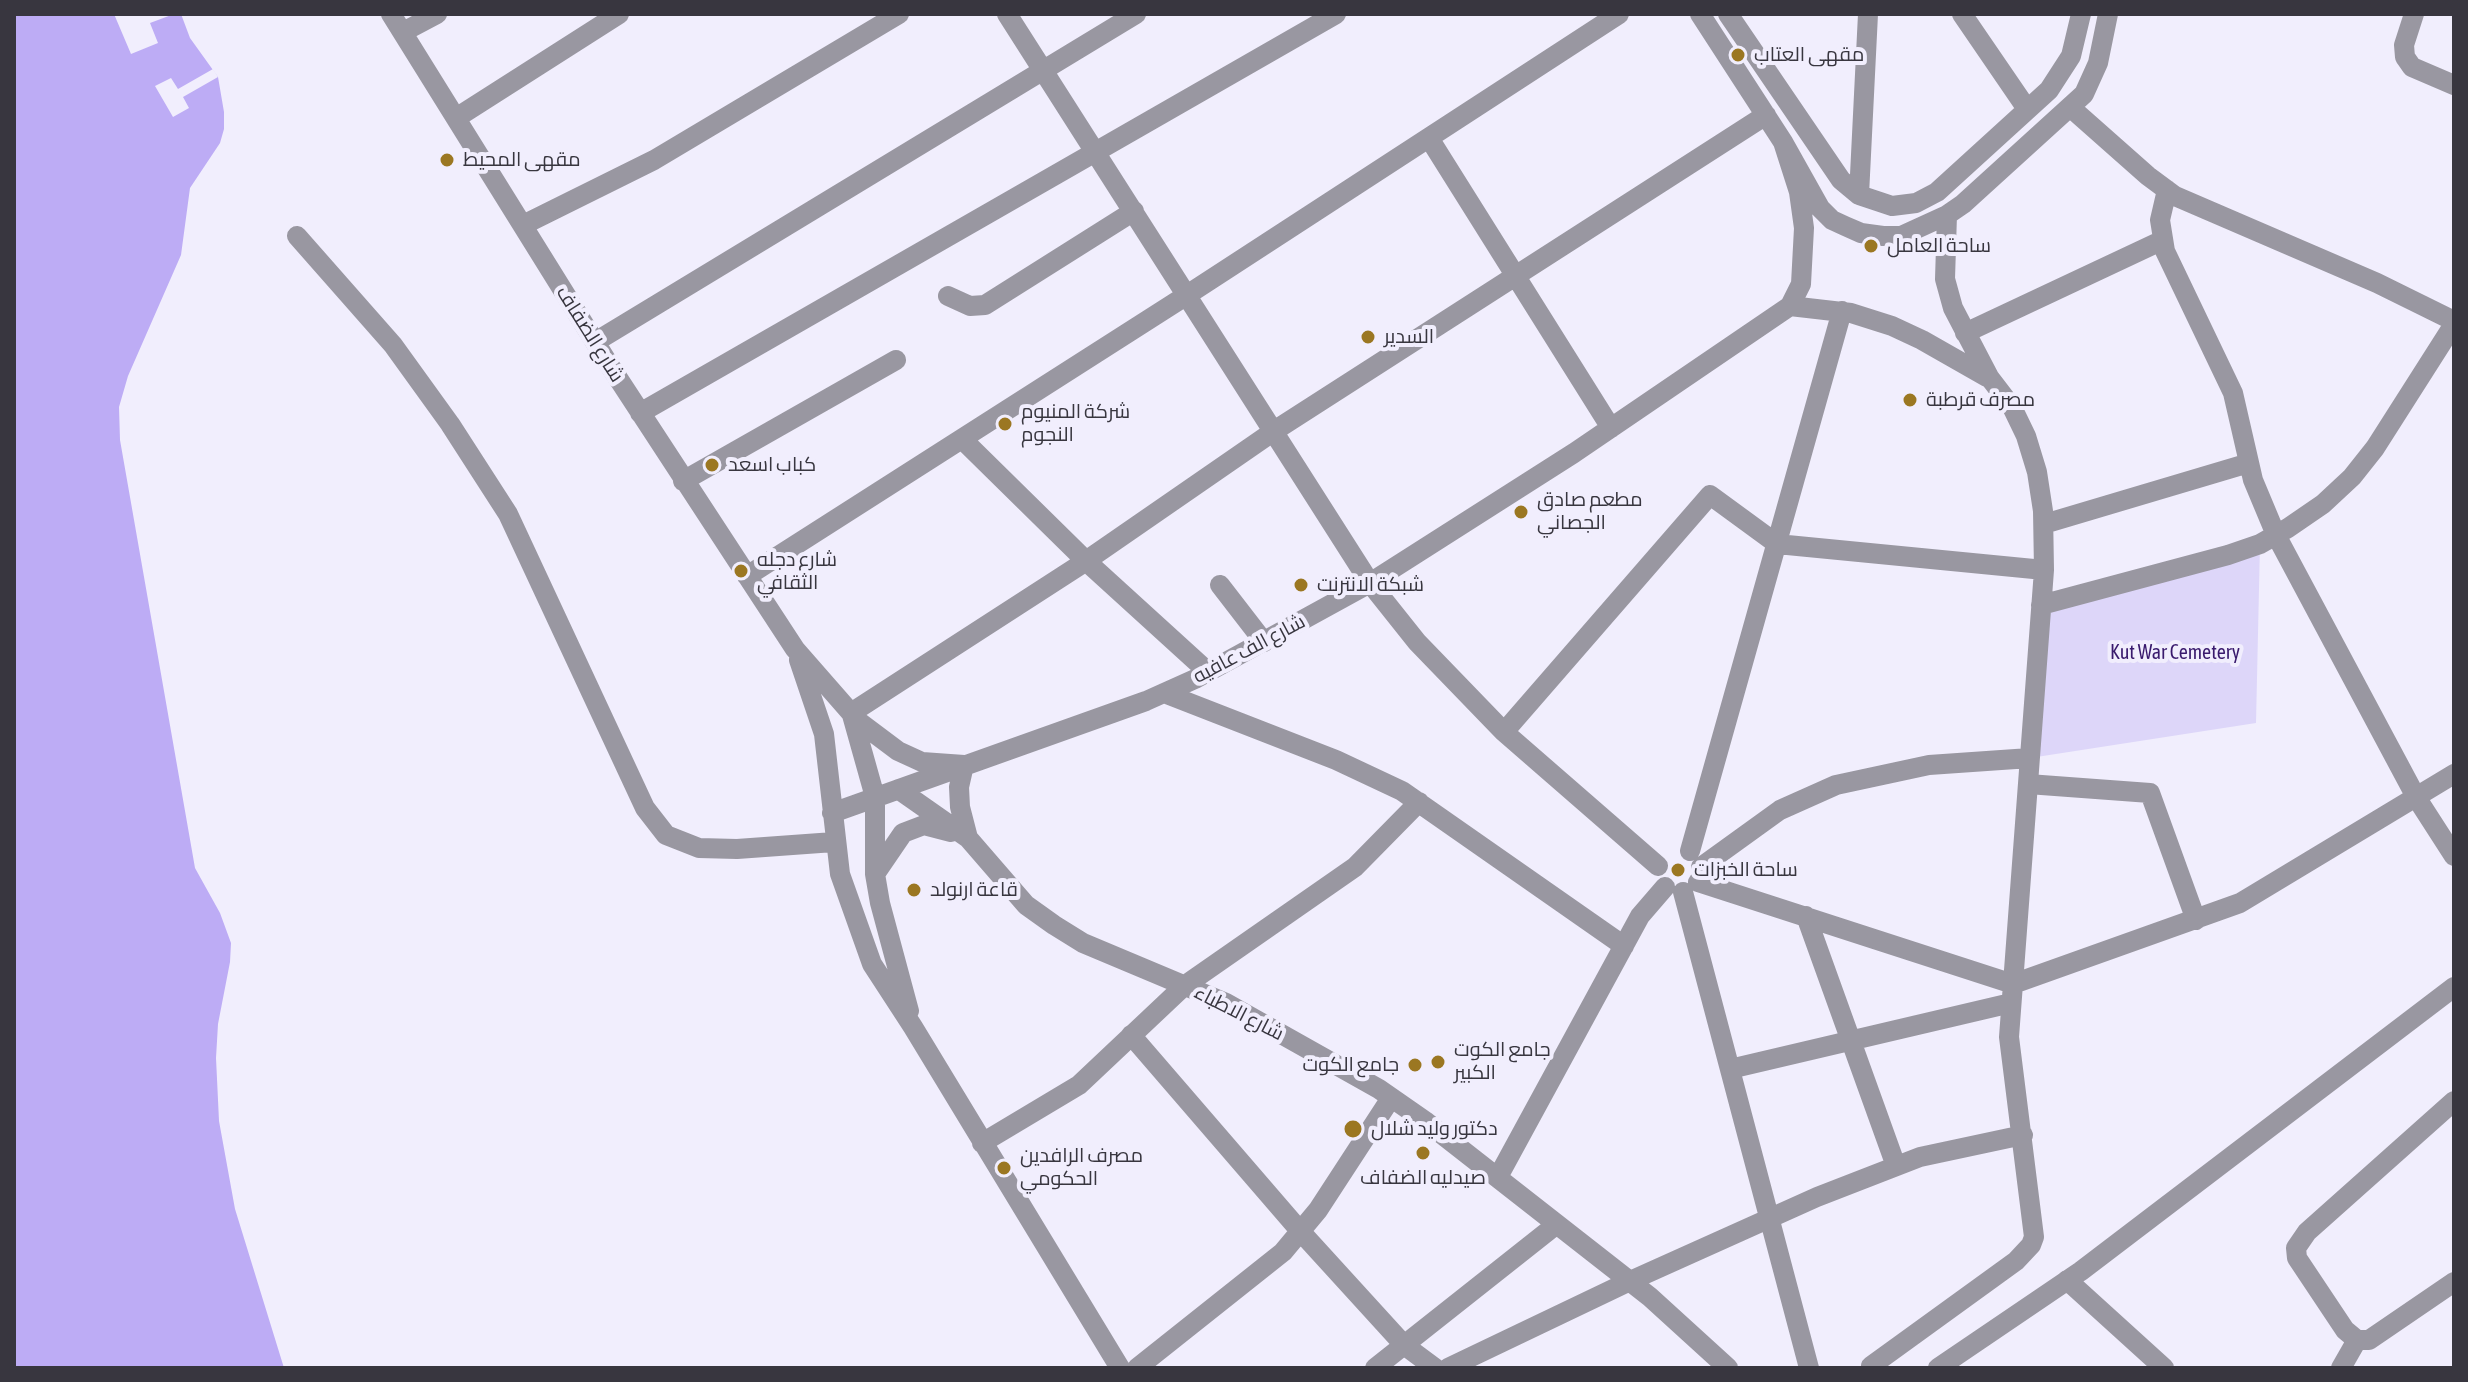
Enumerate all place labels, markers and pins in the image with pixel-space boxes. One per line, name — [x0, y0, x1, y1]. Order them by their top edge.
place label: مقهى العتاب — [1754, 43, 1864, 67]
marker: مقهى العتاب — [1729, 46, 1747, 64]
place label: مقهى المحيط — [463, 148, 580, 172]
marker: مقهى المحيط — [438, 151, 456, 169]
place label: ساحة العامل — [1887, 234, 1991, 258]
marker: ساحة العامل — [1862, 237, 1880, 255]
place label: السدير — [1384, 325, 1434, 349]
marker: السدير — [1359, 328, 1377, 346]
place label: مصرف قرطبة — [1926, 388, 2035, 412]
marker: مصرف قرطبة — [1901, 391, 1919, 409]
place label: شركة المنيوم النجوم — [1021, 400, 1130, 447]
marker: شركة المنيوم النجوم — [996, 415, 1014, 433]
place label: كباب اسعد — [728, 453, 816, 477]
marker: كباب اسعد — [703, 456, 721, 474]
place label: مطعم صادق الجصاني — [1537, 488, 1643, 535]
marker: مطعم صادق الجصاني — [1512, 503, 1530, 521]
place label: شارع دجله الثقافي — [757, 548, 837, 595]
marker: شارع دجله الثقافي — [732, 562, 750, 580]
place label: شبكة الانترنت — [1317, 573, 1424, 597]
marker: شبكة الانترنت — [1292, 576, 1310, 594]
place label: ساحة الخبزات — [1694, 858, 1798, 882]
marker: ساحة الخبزات — [1669, 861, 1687, 879]
place label: قاعة ارنولد — [930, 878, 1018, 902]
marker: قاعة ارنولد — [905, 881, 923, 899]
place label: جامع الكوت الكبير — [1454, 1038, 1551, 1085]
place label: جامع الكوت — [1302, 1053, 1399, 1077]
marker: جامع الكوت الكبير — [1429, 1053, 1447, 1071]
marker: جامع الكوت — [1406, 1056, 1424, 1074]
place label: دكتور وليد شلال — [1371, 1117, 1498, 1141]
marker: دكتور وليد شلال — [1342, 1118, 1364, 1140]
place label: مصرف الرافدين الحكومي — [1020, 1144, 1143, 1191]
marker: صيدليه الضفاف — [1414, 1144, 1432, 1162]
marker: مصرف الرافدين الحكومي — [995, 1159, 1013, 1177]
place label: صيدليه الضفاف — [1360, 1166, 1486, 1190]

